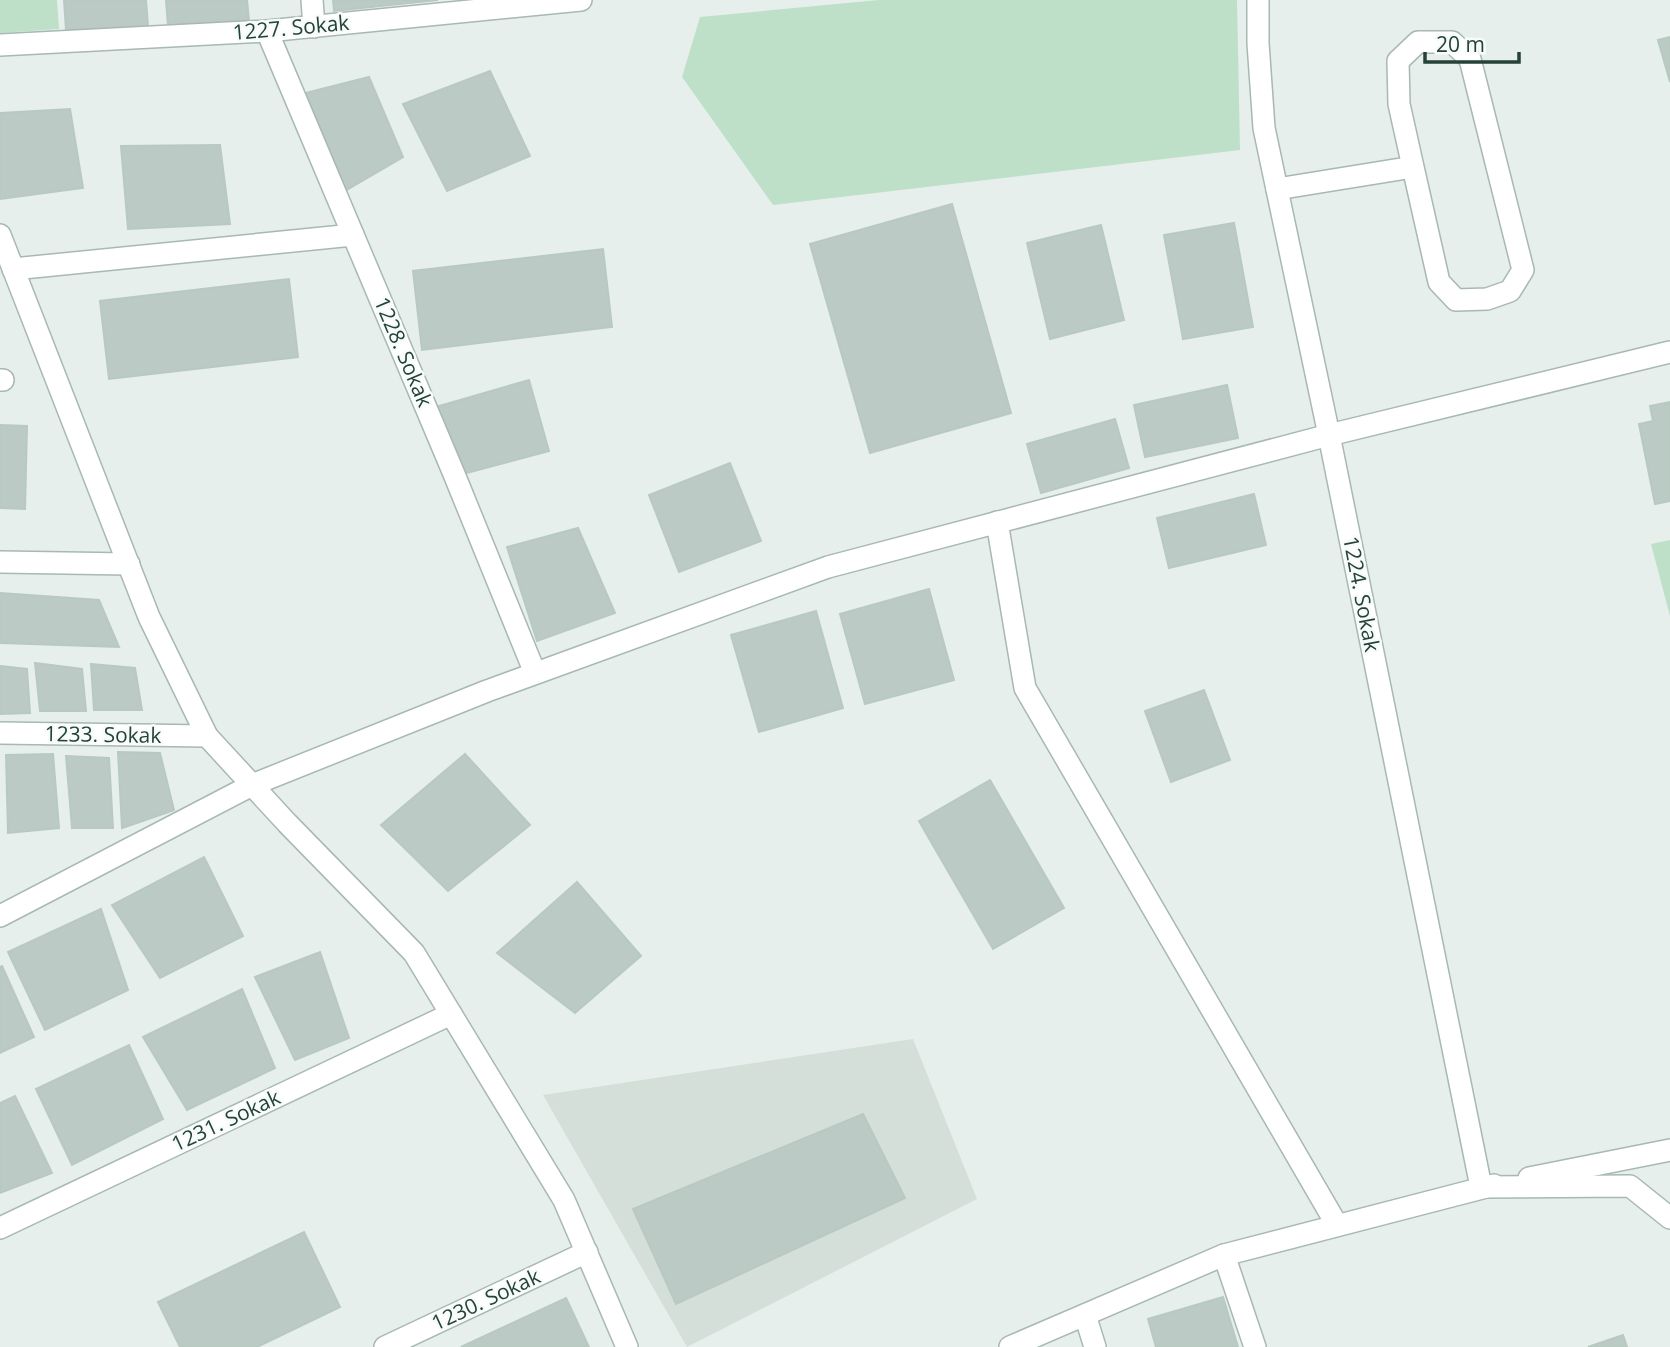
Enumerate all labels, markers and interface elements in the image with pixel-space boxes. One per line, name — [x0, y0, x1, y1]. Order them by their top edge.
street label: 1227. Sokak — [231, 8, 350, 46]
scale bar — [1425, 21, 1520, 65]
text: 20 m — [1436, 30, 1485, 58]
street label: 1228. Sokak — [368, 292, 440, 411]
street label: 1224. Sokak — [1337, 534, 1387, 654]
street label: 1233. Sokak — [44, 719, 162, 749]
street label: 1231. Sokak — [167, 1083, 284, 1157]
street label: 1230. Sokak — [427, 1262, 544, 1336]

